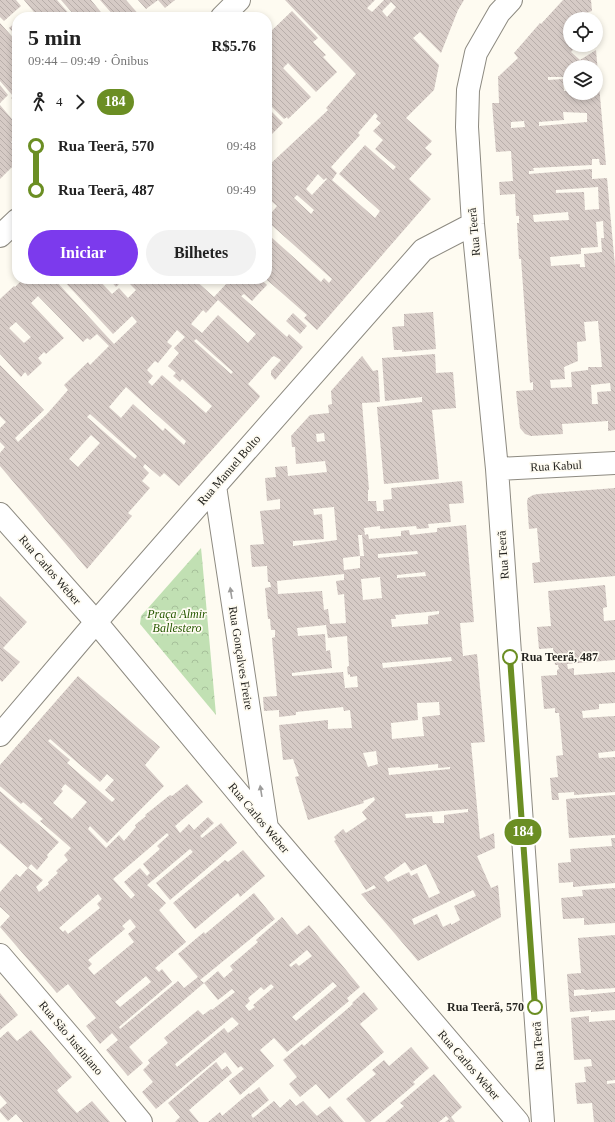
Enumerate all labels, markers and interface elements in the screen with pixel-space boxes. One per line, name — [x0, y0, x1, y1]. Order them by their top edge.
map controls — [563, 12, 603, 100]
button: locate — [563, 12, 603, 52]
text: 5 min — [28, 25, 81, 50]
text: R$5.76 — [211, 38, 256, 54]
text: 09:44 – 09:49 · Ônibus — [28, 53, 149, 68]
button: layers — [563, 60, 603, 100]
icon: walk — [28, 91, 50, 113]
icon: forward — [69, 91, 91, 113]
text: 4 — [56, 94, 63, 109]
text: 184 — [105, 94, 126, 109]
text: Rua Teerã, 570 — [58, 138, 154, 154]
text: 09:48 — [226, 138, 256, 153]
text: Rua Teerã, 487 — [58, 182, 154, 198]
text: 09:49 — [226, 182, 256, 197]
street label: Rua Teerã — [465, 207, 483, 257]
button: Iniciar — [28, 230, 138, 276]
button: Bilhetes — [146, 230, 256, 276]
street label: Rua Manuel Bolto — [195, 432, 263, 508]
street label: Rua Kabul — [530, 458, 583, 474]
street label: Rua Teerã — [494, 530, 512, 580]
street label: Rua Carlos Weber — [16, 532, 84, 608]
one-way arrow — [228, 587, 234, 599]
street label: Rua Gonçalves Freire — [226, 605, 256, 711]
park label: Praça Almir Ballestero — [146, 607, 207, 635]
marker: Rua Teerã, 487 — [502, 649, 518, 665]
place label: Rua Teerã, 487 — [521, 650, 598, 664]
street label: Rua Carlos Weber — [226, 780, 292, 856]
one-way arrow — [258, 785, 264, 797]
line badge: 184 — [500, 819, 546, 845]
text: 184 — [513, 824, 534, 839]
street label: Rua São Justiniano — [36, 998, 106, 1078]
marker: Rua Teerã, 570 — [527, 999, 543, 1015]
place label: Rua Teerã, 570 — [447, 1000, 524, 1014]
street label: Rua Teerã — [529, 1021, 547, 1071]
street label: Rua Carlos Weber — [435, 1027, 503, 1103]

